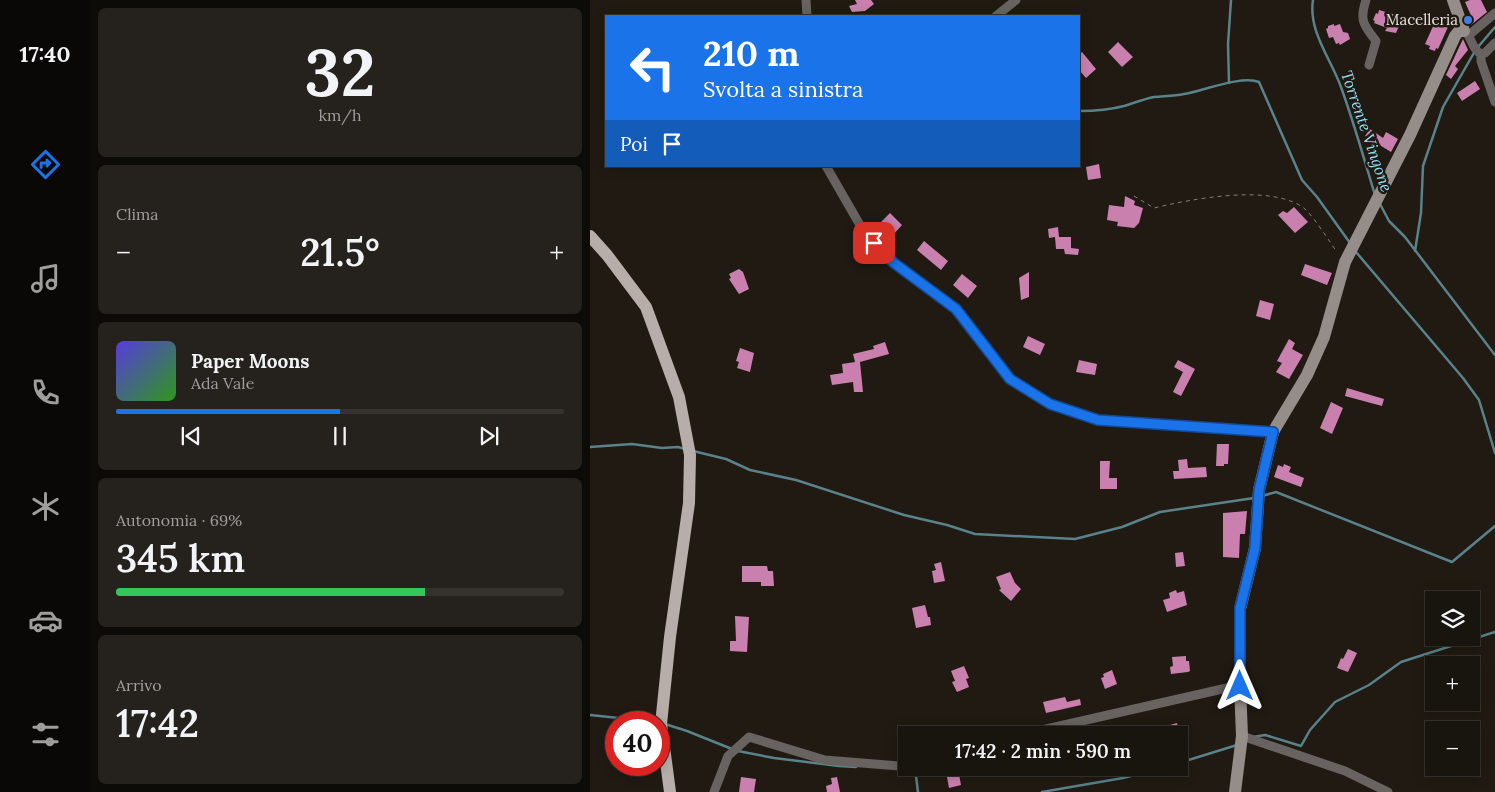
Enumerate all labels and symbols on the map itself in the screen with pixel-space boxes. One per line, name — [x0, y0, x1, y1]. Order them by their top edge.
place label: Macelleria — [1386, 10, 1458, 29]
marker: Macelleria — [1462, 14, 1474, 26]
water label: Torrente Vingone — [1337, 68, 1397, 195]
pin — [853, 222, 895, 264]
position arrow — [1213, 659, 1265, 711]
speed limit sign: 40 — [605, 711, 670, 776]

